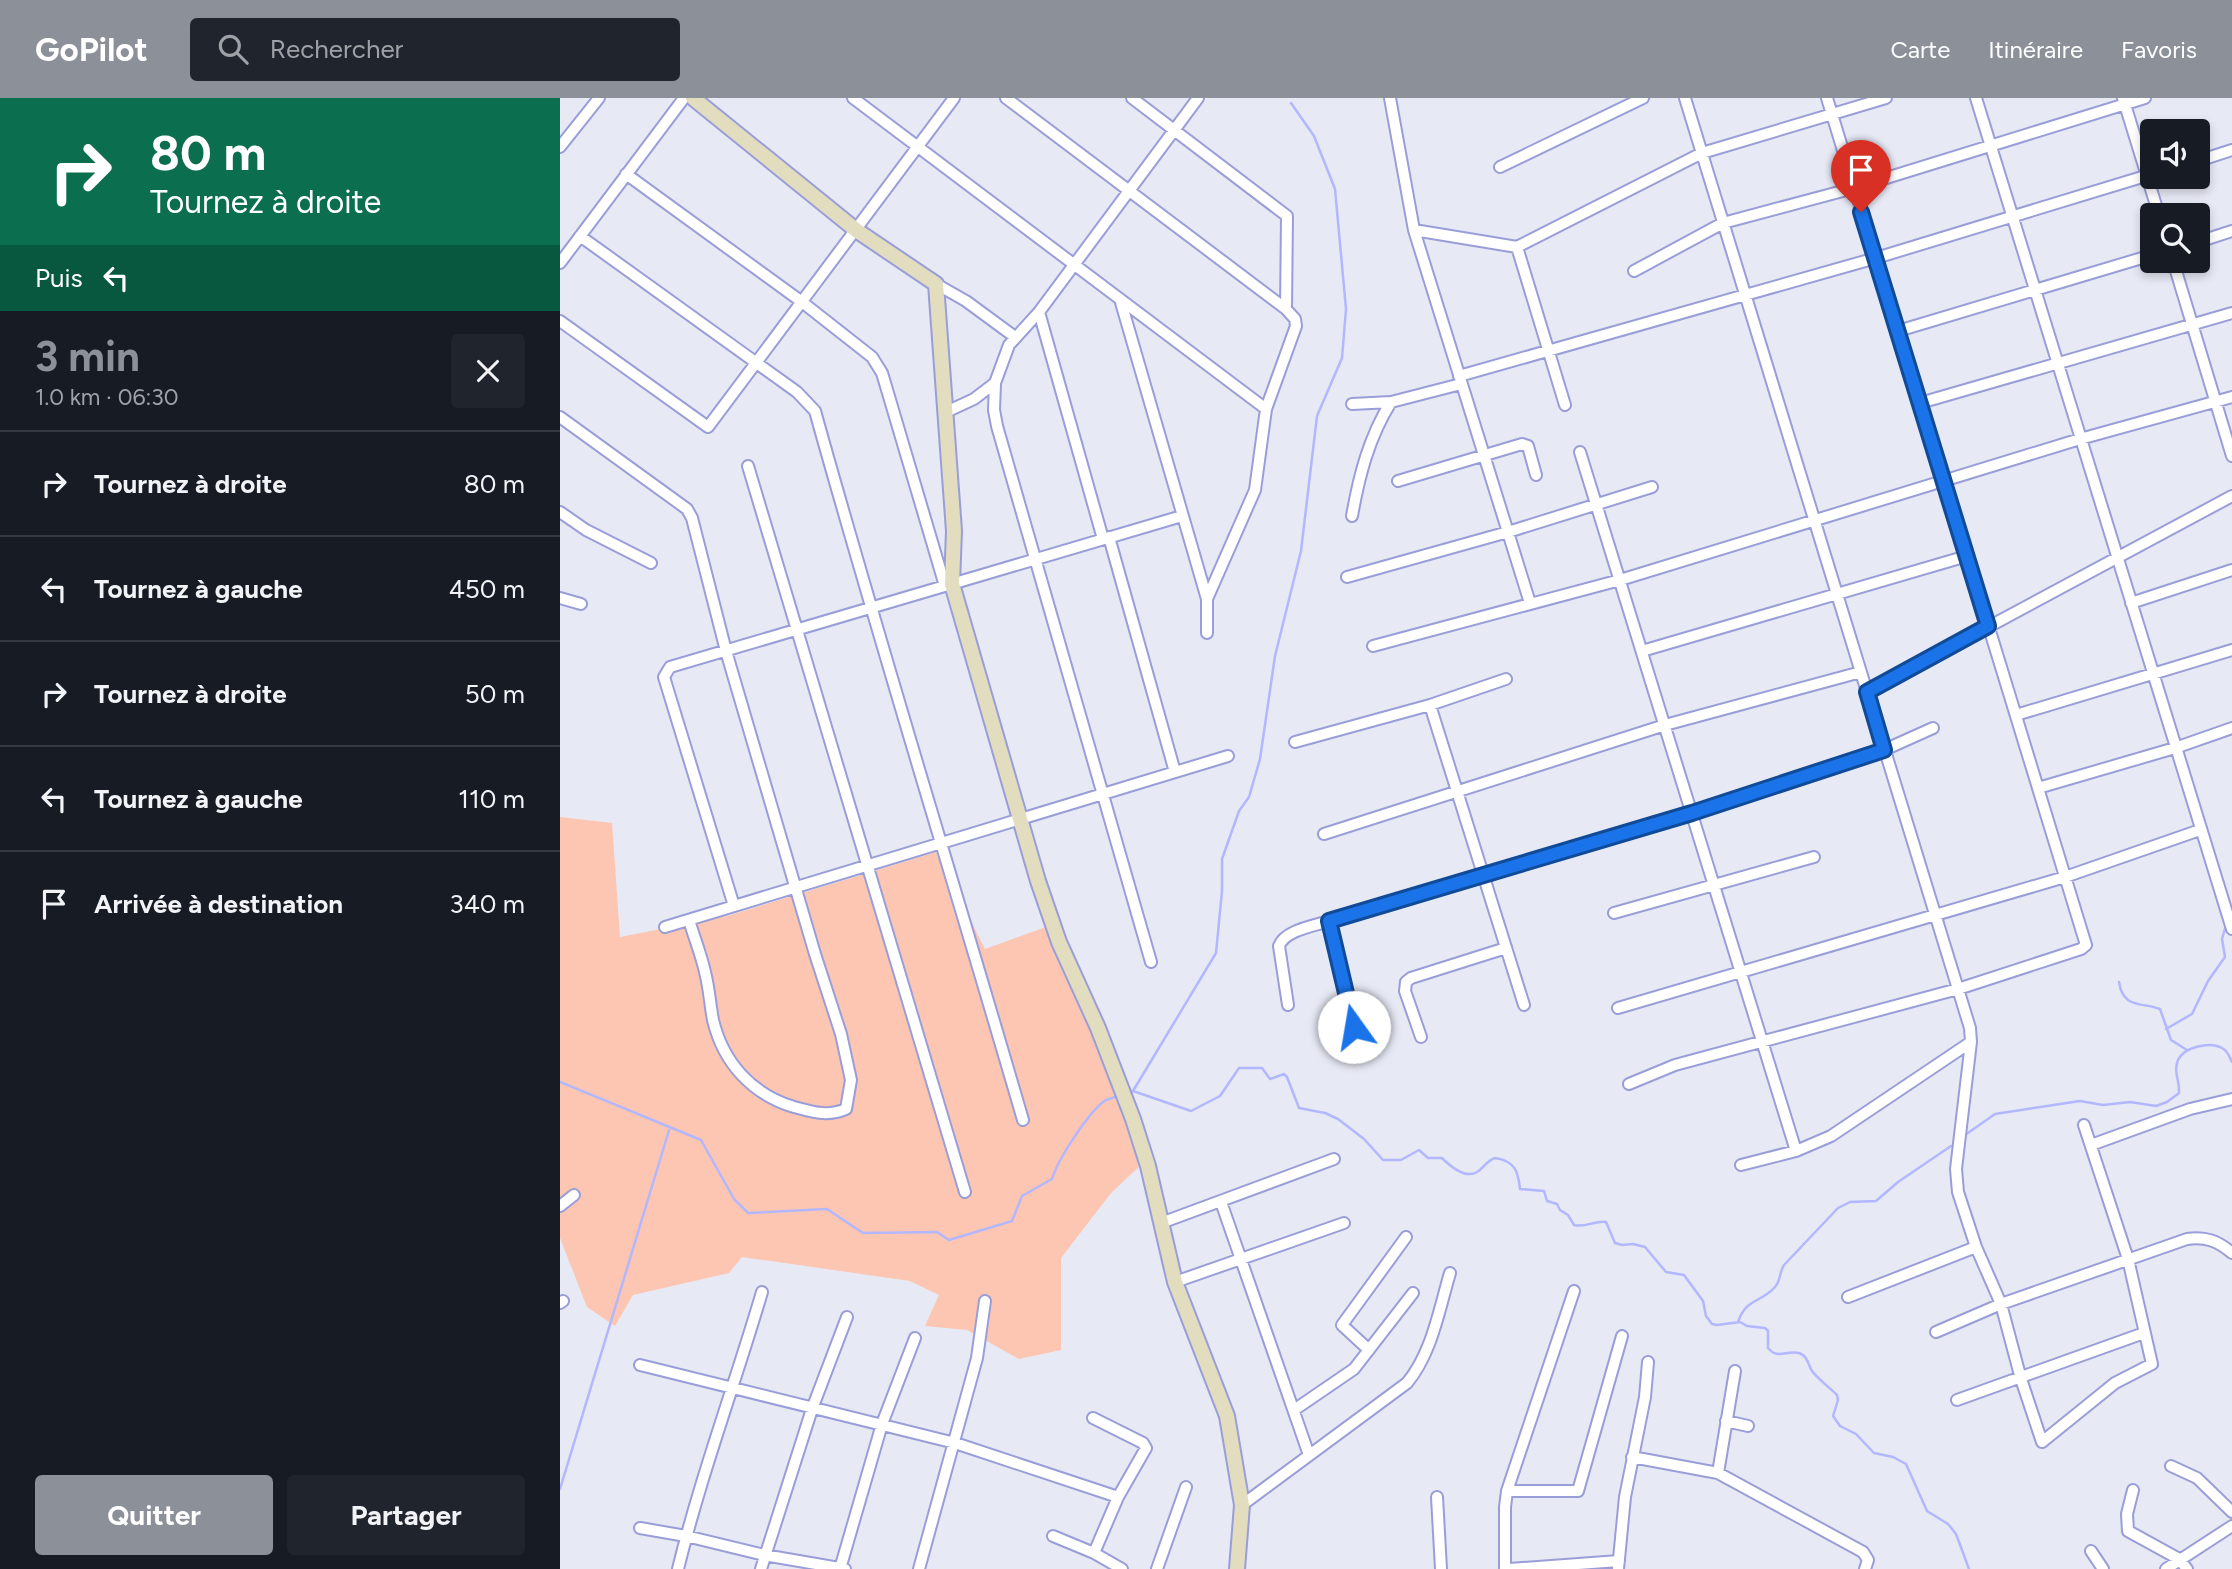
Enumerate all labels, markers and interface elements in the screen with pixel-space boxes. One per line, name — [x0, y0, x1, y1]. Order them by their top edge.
search box — [190, 18, 680, 81]
text: GoPilot — [35, 30, 148, 69]
icon: search — [214, 30, 252, 68]
text: Rechercher — [270, 33, 403, 65]
text: Carte — [1890, 35, 1950, 64]
text: Itinéraire — [1988, 35, 2083, 64]
text: Favoris — [2121, 35, 2197, 64]
map controls — [2140, 119, 2210, 273]
button: sound — [2140, 119, 2210, 189]
text: 80 m — [150, 123, 266, 182]
icon: right — [35, 126, 126, 217]
pin — [1831, 140, 1891, 212]
icon: arrive — [1842, 151, 1880, 189]
text: Tournez à droite — [150, 183, 381, 221]
button: search — [2140, 203, 2210, 273]
icon: left — [97, 259, 135, 297]
text: Puis — [35, 262, 83, 294]
text: 3 min — [35, 331, 140, 382]
button: close — [451, 334, 525, 408]
text: 1.0 km · 06:30 — [35, 383, 178, 411]
icon: right — [35, 465, 73, 503]
text: Tournez à droite — [94, 468, 287, 500]
text: 80 m — [464, 468, 525, 500]
icon: left — [35, 570, 73, 608]
text: Tournez à gauche — [94, 573, 303, 605]
text: 450 m — [449, 573, 525, 605]
icon: right — [35, 675, 73, 713]
text: Tournez à droite — [94, 678, 287, 710]
text: 50 m — [465, 678, 525, 710]
icon: left — [35, 780, 73, 818]
text: Tournez à gauche — [94, 783, 303, 815]
text: 110 m — [458, 783, 525, 815]
icon: arrive — [35, 885, 73, 923]
text: Arrivée à destination — [94, 888, 343, 920]
text: 340 m — [449, 888, 525, 920]
position arrow — [1317, 990, 1391, 1064]
button: Quitter — [35, 1475, 273, 1555]
button: Partager — [287, 1475, 525, 1555]

